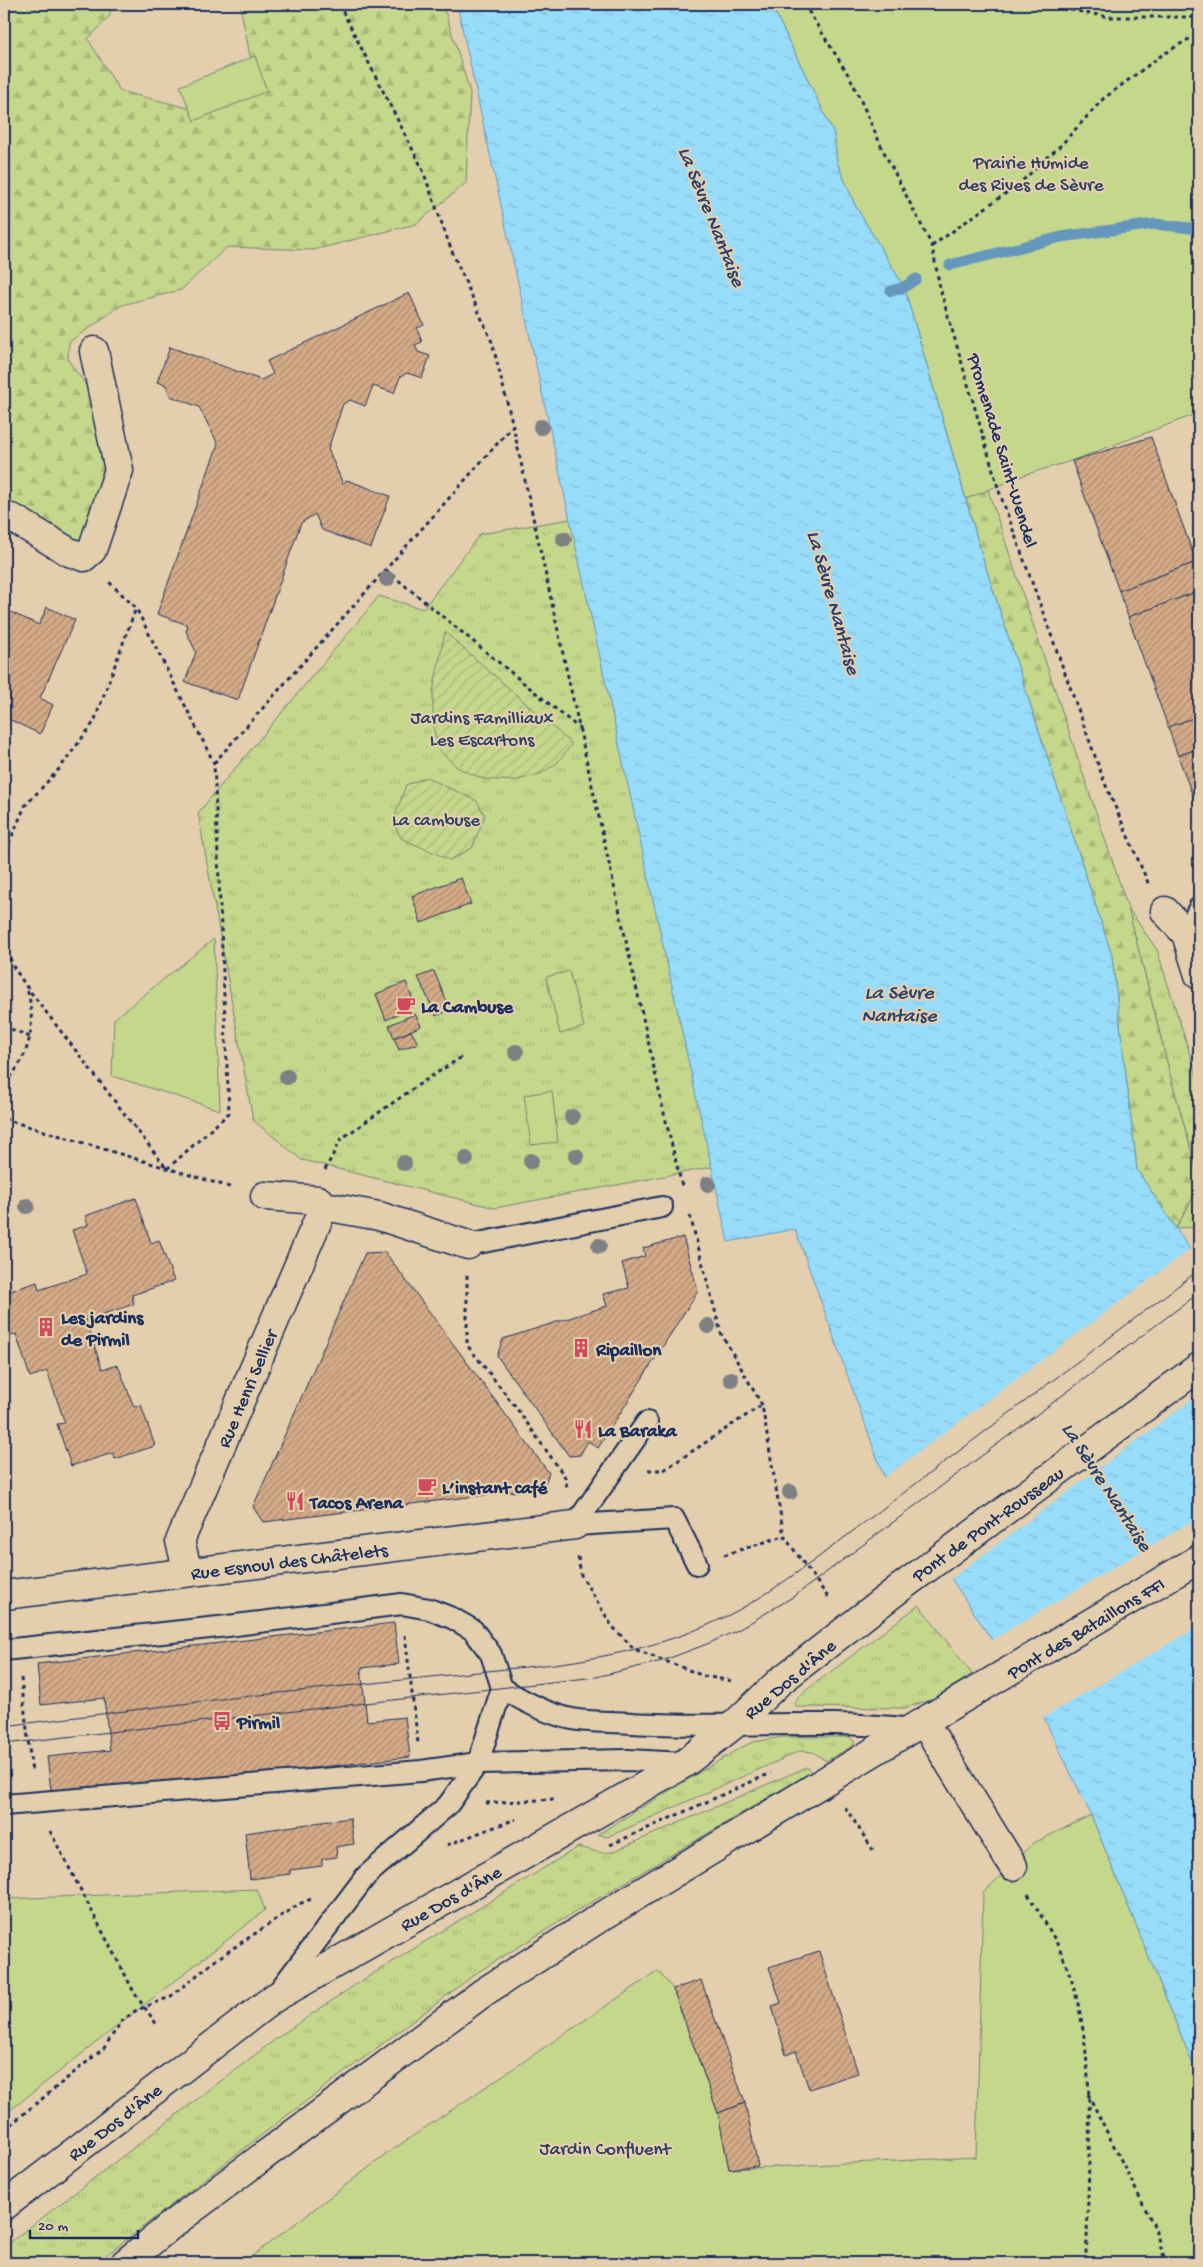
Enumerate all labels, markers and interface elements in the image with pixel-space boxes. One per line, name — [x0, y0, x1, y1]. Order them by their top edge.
water label: La Sèvre Nantaise — [671, 144, 749, 291]
park label: Prairie Humide des Rives de Sèvre — [958, 153, 1104, 198]
street label: Promenade Saint-Wendel — [960, 350, 1041, 551]
water label: La Sèvre Nantaise — [800, 528, 863, 678]
park label: Jardins Familliaux Les Escartons — [411, 708, 553, 753]
park label: La cambuse — [392, 810, 480, 833]
water label: La Sèvre Nantaise — [862, 983, 937, 1029]
cafe icon: La Cambuse — [395, 994, 417, 1016]
place label: La Cambuse — [421, 997, 514, 1020]
place label: Les jardins de Pirmil — [61, 1308, 144, 1353]
building icon: Les jardins de Pirmil — [35, 1316, 57, 1338]
street label: Rue Henri Sellier — [214, 1325, 285, 1452]
building icon: Ripaillon — [570, 1337, 592, 1359]
place label: Ripaillon — [595, 1340, 662, 1363]
restaurant icon: La Baraka — [572, 1418, 594, 1440]
water label: La Sèvre Nantaise — [1055, 1419, 1156, 1557]
place label: La Baraka — [598, 1421, 678, 1444]
street label: Pont de Pont-Rousseau — [908, 1463, 1070, 1589]
cafe icon: L’instant café — [416, 1475, 438, 1497]
place label: L’instant café — [442, 1478, 548, 1501]
restaurant icon: Tacos Arena — [284, 1490, 306, 1512]
place label: Tacos Arena — [308, 1493, 404, 1516]
street label: Rue Esnoul des Châtelets — [190, 1540, 390, 1587]
street label: Pont des Bataillons FFI — [1003, 1574, 1170, 1687]
street label: Rue Dos d'Âne — [741, 1635, 842, 1726]
bus stop icon: Pirmil — [211, 1710, 233, 1732]
place label: Pirmil — [236, 1713, 280, 1736]
street label: Rue Dos d'Âne — [397, 1862, 507, 1938]
street label: Rue Dos d'Âne — [65, 2080, 168, 2168]
park label: Jardin Confluent — [540, 2139, 673, 2162]
scale bar — [30, 2207, 138, 2239]
text: 20 m — [38, 2218, 68, 2236]

